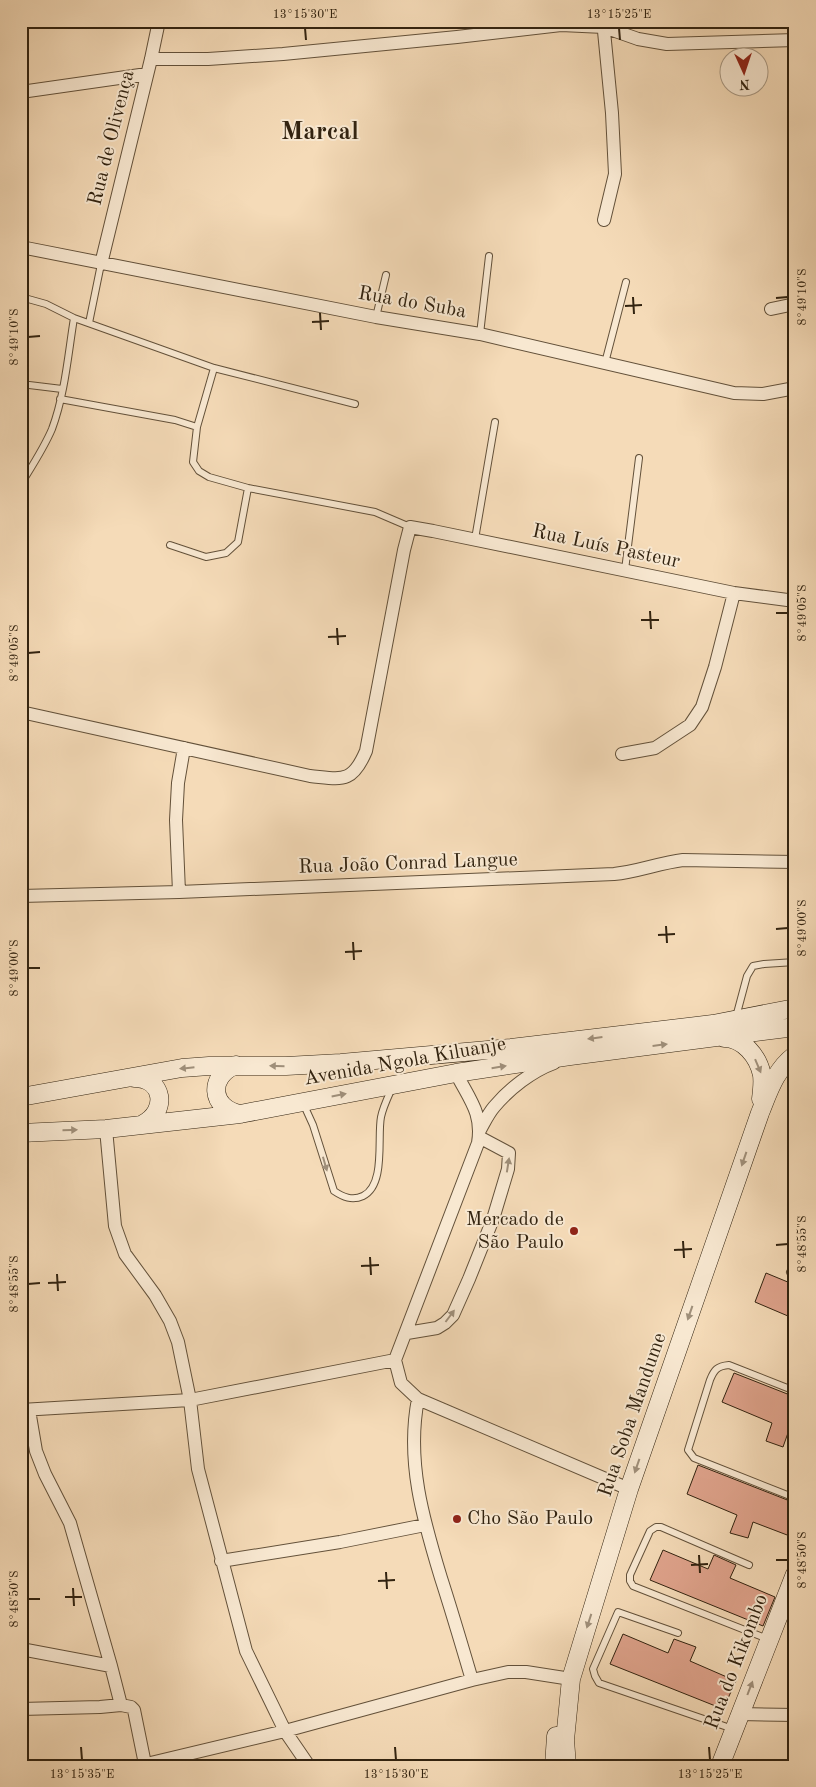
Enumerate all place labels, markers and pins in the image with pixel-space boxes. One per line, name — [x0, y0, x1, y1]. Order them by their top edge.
place label: Mercado de São Paulo — [466, 1210, 564, 1253]
marker: Mercado de São Paulo — [568, 1225, 580, 1237]
place label: Cho São Paulo — [467, 1509, 593, 1529]
marker: Cho São Paulo — [451, 1513, 463, 1525]

